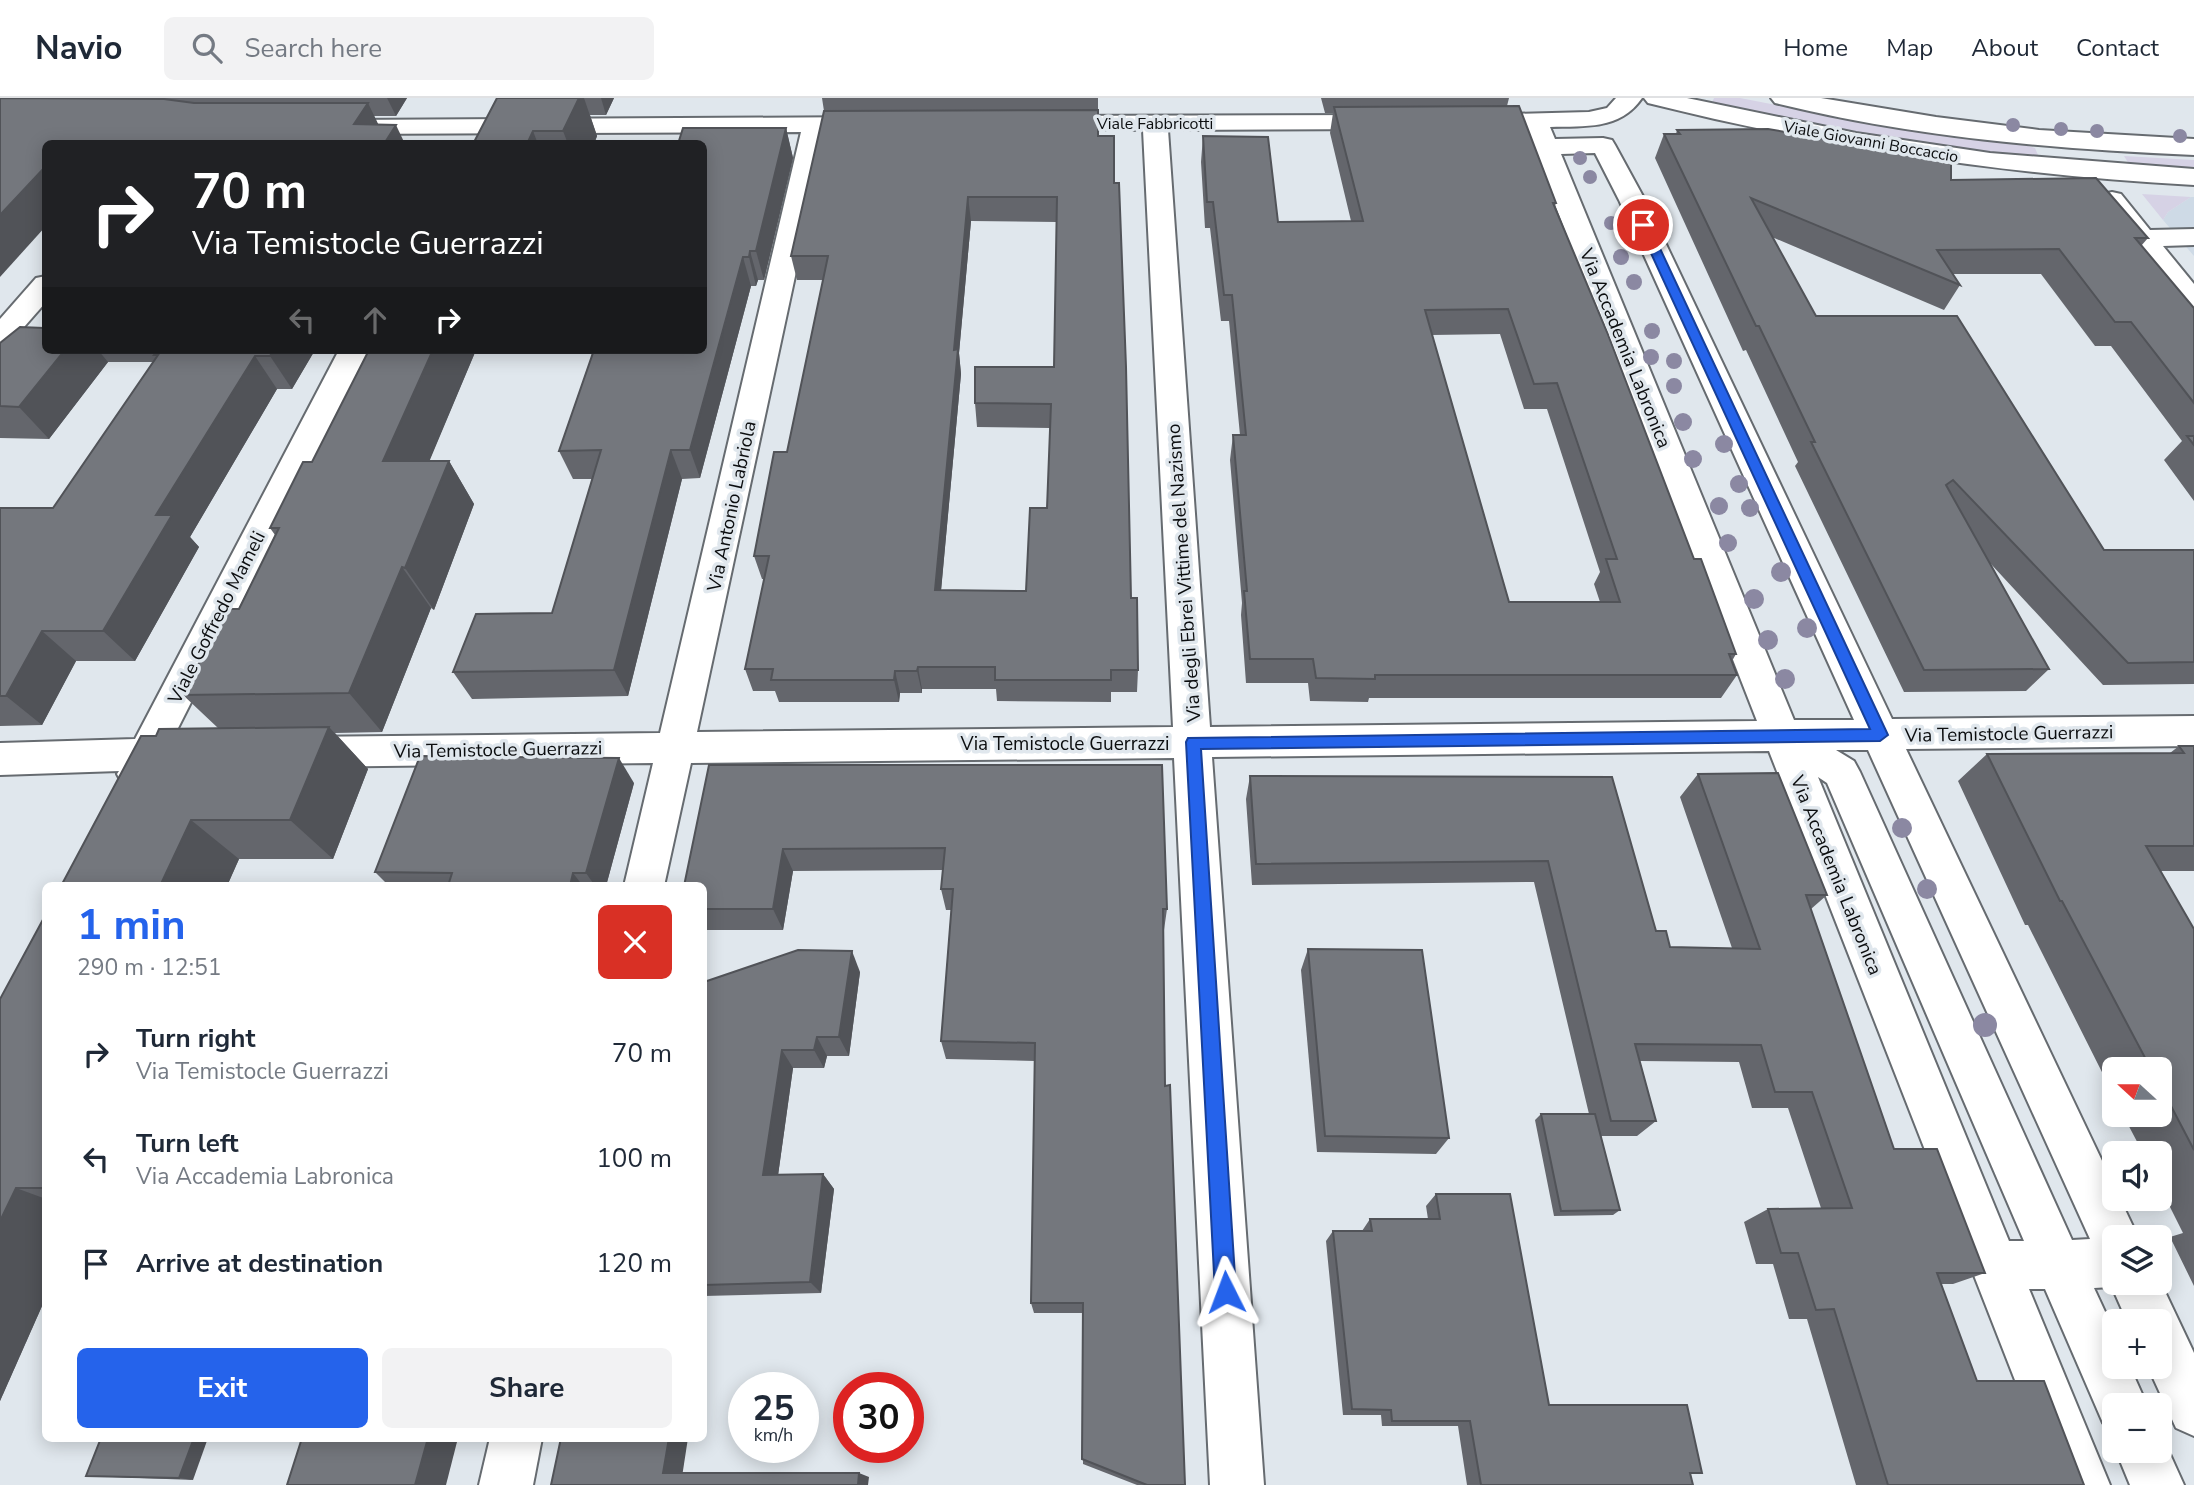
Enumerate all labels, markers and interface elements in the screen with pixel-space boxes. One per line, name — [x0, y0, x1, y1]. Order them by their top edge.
search box — [164, 17, 654, 80]
text: Navio — [35, 26, 122, 71]
icon: search — [188, 29, 226, 67]
text: Search here — [244, 31, 382, 66]
text: Home — [1783, 32, 1848, 64]
text: Map — [1886, 32, 1933, 64]
text: About — [1971, 32, 2038, 64]
text: Contact — [2076, 32, 2159, 64]
street label: Viale Fabbricotti — [1096, 113, 1213, 135]
street label: Viale Giovanni Boccaccio — [1781, 116, 1960, 168]
text: 70 m — [192, 158, 307, 225]
icon: right — [77, 168, 168, 259]
pin — [1613, 195, 1673, 255]
icon: arrive — [1624, 206, 1662, 244]
text: Via Temistocle Guerrazzi — [192, 222, 544, 265]
street label: Via Accademia Labronica — [1573, 244, 1677, 452]
icon: left — [283, 301, 321, 339]
icon: ahead — [356, 301, 394, 339]
icon: right — [429, 301, 467, 339]
street label: Via Antonio Labriola — [701, 419, 763, 595]
street label: Via degli Ebrei Vittime del Nazismo — [1161, 423, 1207, 724]
street label: Viale Goffredo Mameli — [162, 527, 272, 709]
street label: Via Temistocle Guerrazzi — [1903, 719, 2114, 749]
street label: Via Temistocle Guerrazzi — [960, 731, 1169, 757]
street label: Via Temistocle Guerrazzi — [392, 735, 603, 765]
street label: Via Accademia Labronica — [1784, 771, 1888, 979]
text: 1 min — [77, 897, 186, 954]
button: close — [598, 905, 672, 979]
text: 290 m · 12:51 — [77, 952, 222, 983]
text: Turn right — [136, 1021, 255, 1056]
icon: right — [77, 1035, 115, 1073]
text: 70 m — [612, 1036, 672, 1071]
text: Via Temistocle Guerrazzi — [136, 1056, 389, 1087]
north arrow — [2102, 1057, 2172, 1127]
map controls — [2102, 1057, 2172, 1463]
text: Turn left — [136, 1126, 239, 1161]
icon: left — [77, 1140, 115, 1178]
text: 100 m — [596, 1141, 672, 1176]
button: sound — [2102, 1141, 2172, 1211]
text: Via Accademia Labronica — [136, 1161, 394, 1192]
button: layers — [2102, 1225, 2172, 1295]
icon: arrive — [77, 1245, 115, 1283]
text: Arrive at destination — [136, 1246, 383, 1281]
text: 120 m — [596, 1246, 672, 1281]
position arrow — [1189, 1255, 1263, 1329]
button: + — [2102, 1309, 2172, 1379]
button: Exit — [77, 1348, 368, 1428]
button: Share — [382, 1348, 672, 1428]
speed limit sign: 30 — [833, 1372, 924, 1463]
text: 25 — [752, 1385, 795, 1432]
button: − — [2102, 1393, 2172, 1463]
text: km/h — [754, 1423, 793, 1447]

